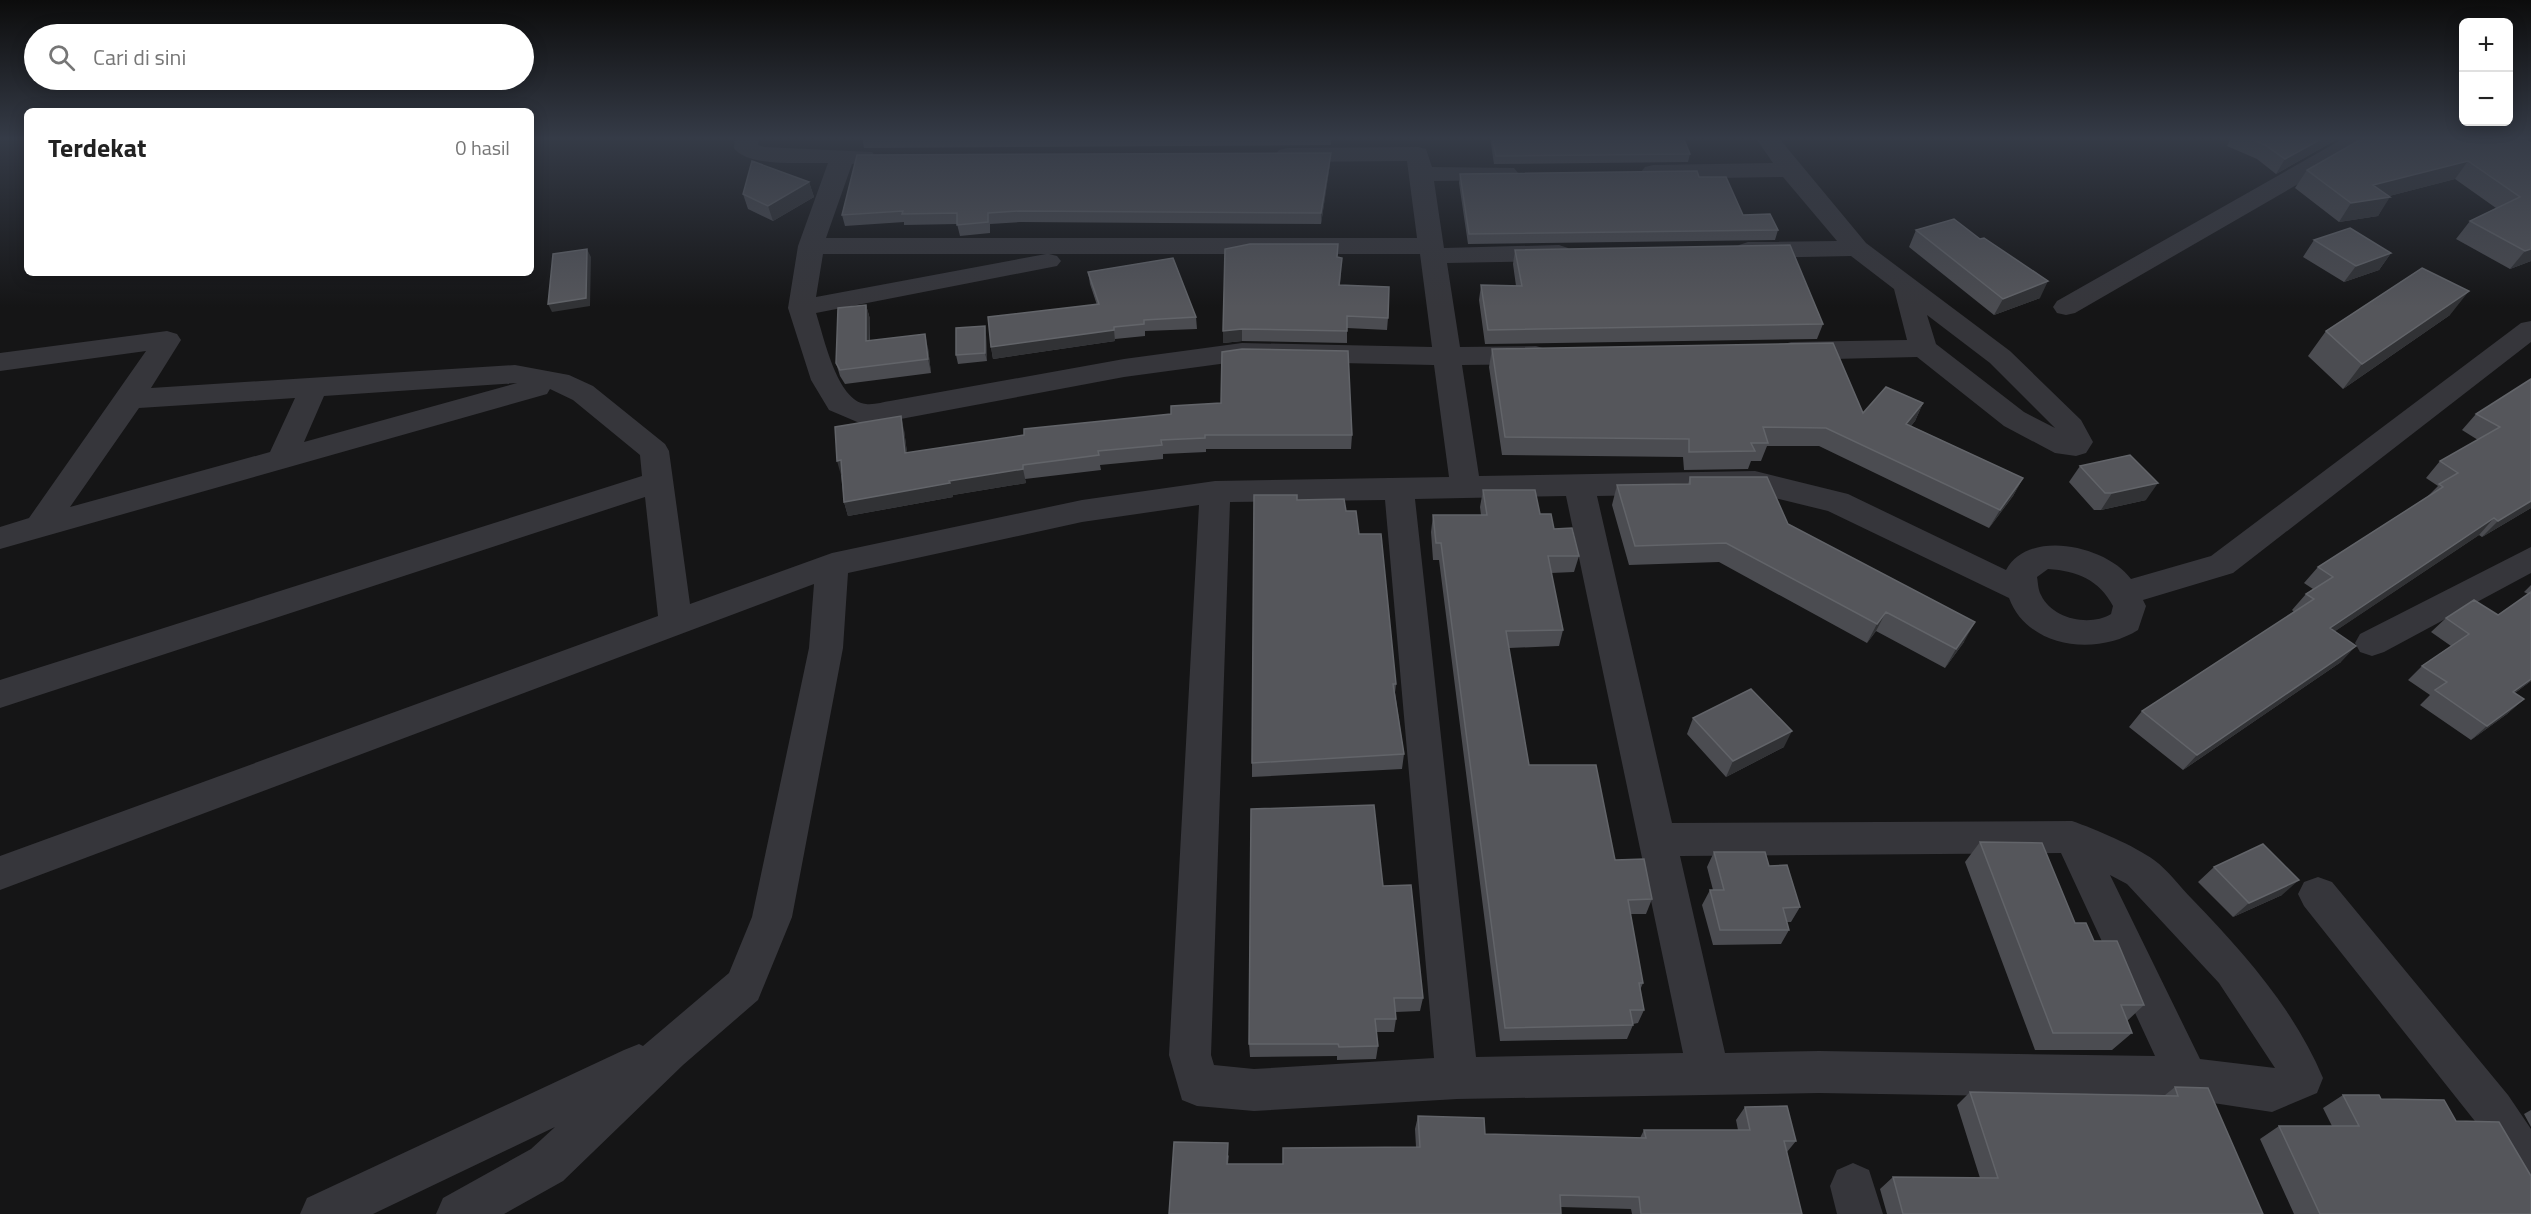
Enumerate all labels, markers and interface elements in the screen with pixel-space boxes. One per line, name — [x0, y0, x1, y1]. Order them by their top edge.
map controls — [2459, 18, 2513, 126]
button: + — [2459, 18, 2513, 72]
search box — [24, 24, 534, 90]
text: Cari di sini — [93, 40, 186, 74]
icon: search — [45, 41, 78, 74]
button: − — [2459, 72, 2513, 126]
text: Terdekat — [48, 128, 147, 167]
text: 0 hasil — [455, 132, 510, 163]

